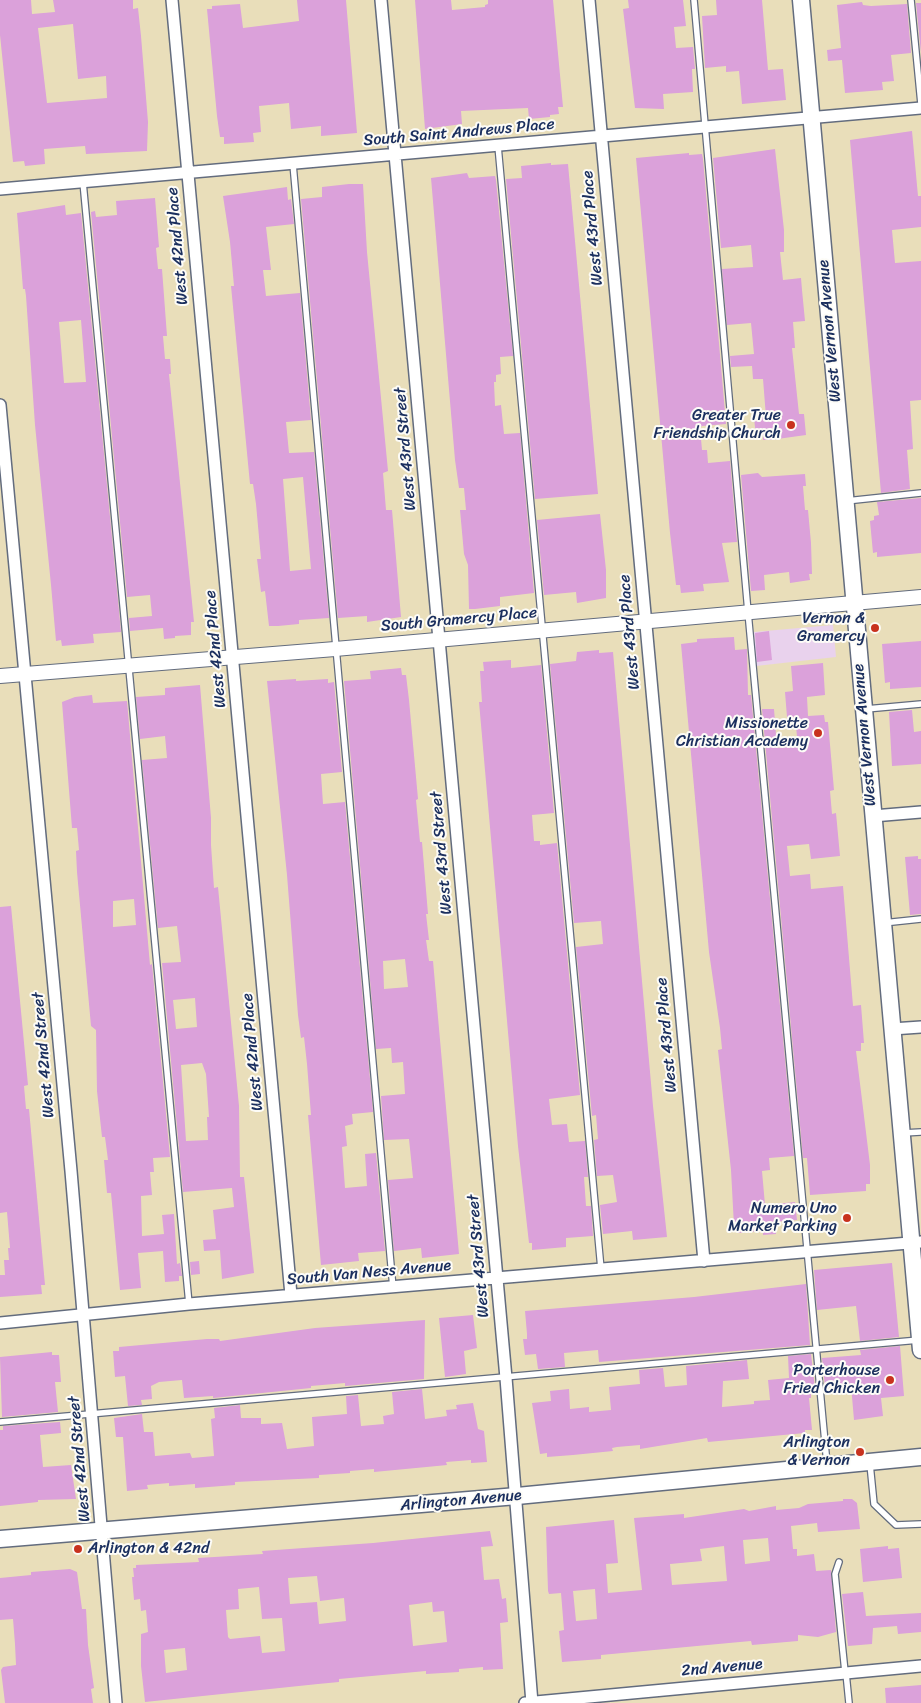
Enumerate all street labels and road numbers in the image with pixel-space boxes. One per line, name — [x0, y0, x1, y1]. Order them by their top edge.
street label: South Saint Andrews Place — [363, 115, 555, 151]
street label: West 43rd Place — [578, 170, 608, 286]
street label: West 42nd Place — [163, 186, 193, 306]
street label: West Vernon Avenue — [814, 259, 846, 403]
street label: West 43rd Street — [391, 387, 421, 511]
street label: West 43rd Place — [615, 574, 645, 690]
street label: West 42nd Place — [201, 589, 231, 709]
street label: South Gramercy Place — [380, 604, 538, 636]
street label: West Vernon Avenue — [849, 663, 881, 807]
street label: West 43rd Street — [427, 791, 457, 915]
street label: West 43rd Place — [652, 977, 682, 1093]
street label: West 42nd Street — [29, 991, 59, 1119]
street label: West 42nd Place — [238, 992, 268, 1112]
street label: West 43rd Street — [464, 1194, 494, 1318]
street label: South Van Ness Avenue — [286, 1256, 452, 1290]
street label: West 42nd Street — [65, 1395, 95, 1523]
street label: Arlington Avenue — [399, 1486, 523, 1516]
street label: 2nd Avenue — [681, 1655, 763, 1681]

